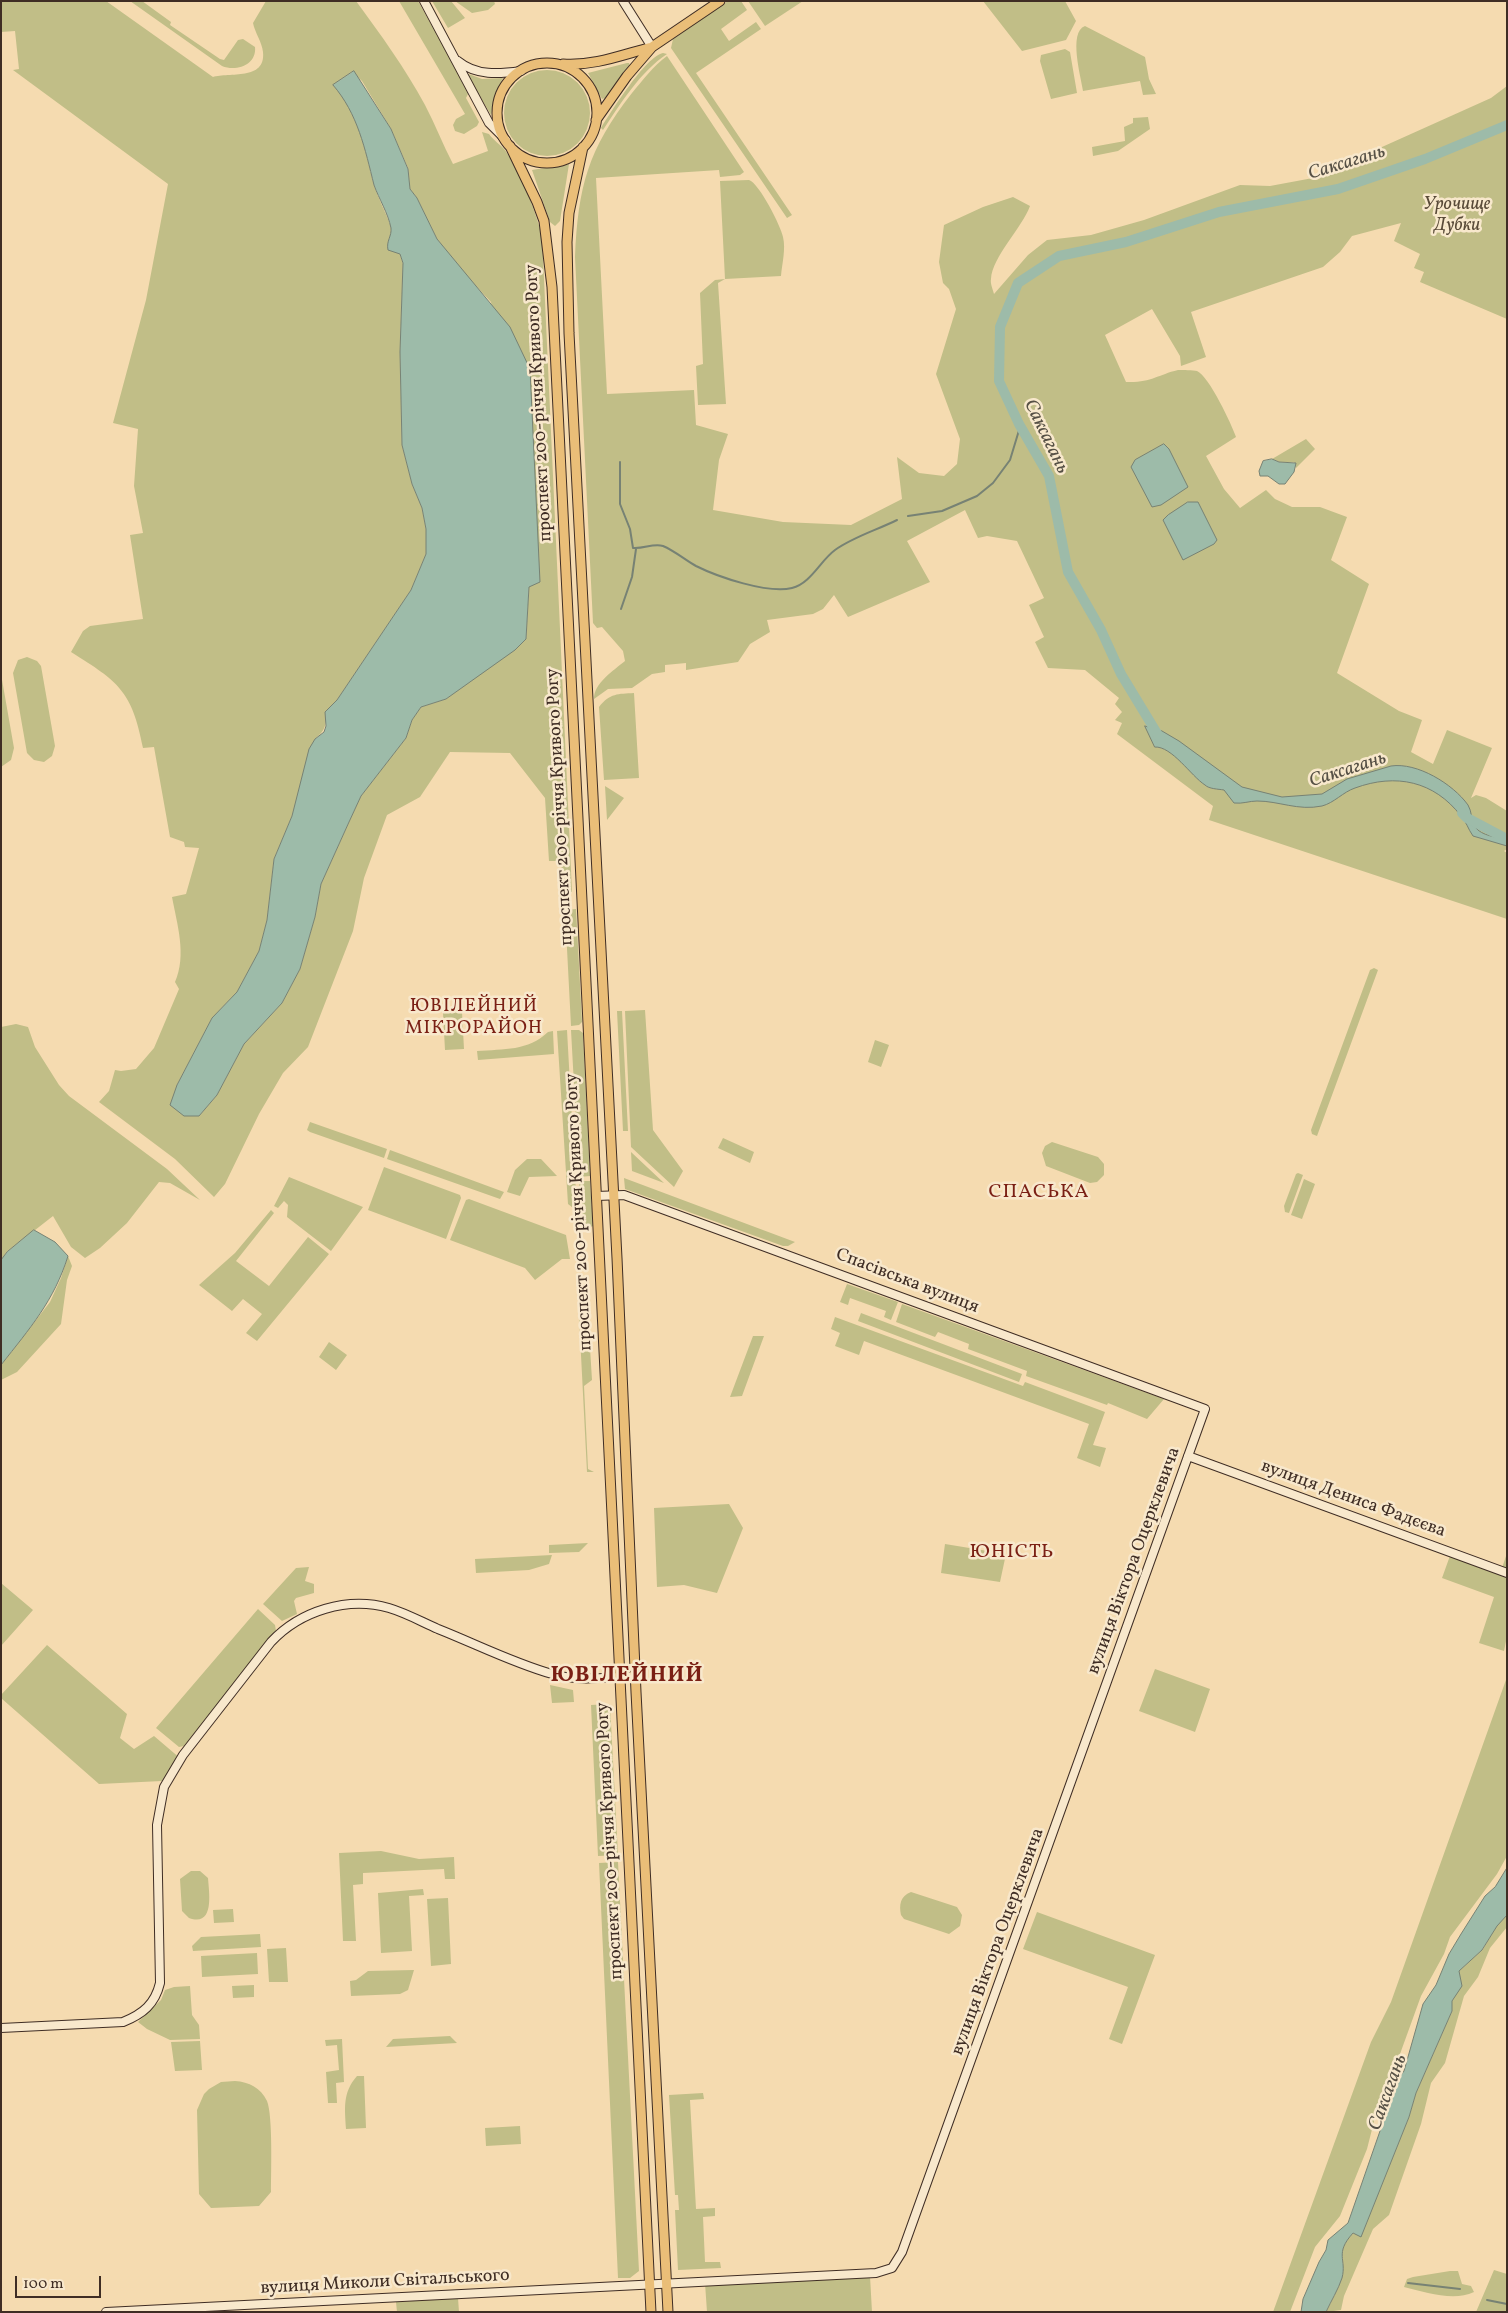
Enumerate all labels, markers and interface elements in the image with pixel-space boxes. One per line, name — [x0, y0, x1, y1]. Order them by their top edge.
water label: Саксагань — [1306, 141, 1388, 187]
park label: Урочище Дубки — [1424, 195, 1490, 238]
street label: проспект 200-річчя Кривого Рогу — [522, 264, 558, 542]
water label: Саксагань — [1017, 396, 1073, 478]
street label: проспект 200-річчя Кривого Рогу — [543, 668, 579, 946]
water label: Саксагань — [1307, 748, 1389, 794]
district label: ЮВІЛЕЙНИЙ МІКРОРАЙОН — [404, 997, 544, 1041]
street label: проспект 200-річчя Кривого Рогу — [562, 1073, 598, 1351]
district label: СПАСЬКА — [988, 1181, 1090, 1205]
street label: Спасівська вулиця — [832, 1245, 982, 1319]
street label: вулиця Віктора Оцерклевича — [1084, 1445, 1186, 1677]
street label: вулиця Дениса Фадєєва — [1258, 1457, 1448, 1543]
district label: ЮНІСТЬ — [969, 1541, 1055, 1565]
district label: ЮВІЛЕЙНИЙ — [549, 1664, 705, 1690]
street label: проспект 200-річчя Кривого Рогу — [593, 1702, 629, 1980]
street label: вулиця Віктора Оцерклевича — [948, 1826, 1050, 2058]
water label: Саксагань — [1365, 2052, 1413, 2134]
scale bar — [18, 2266, 104, 2298]
street label: вулиця Миколи Світальського — [260, 2266, 510, 2300]
text: 100 m — [23, 2274, 63, 2295]

